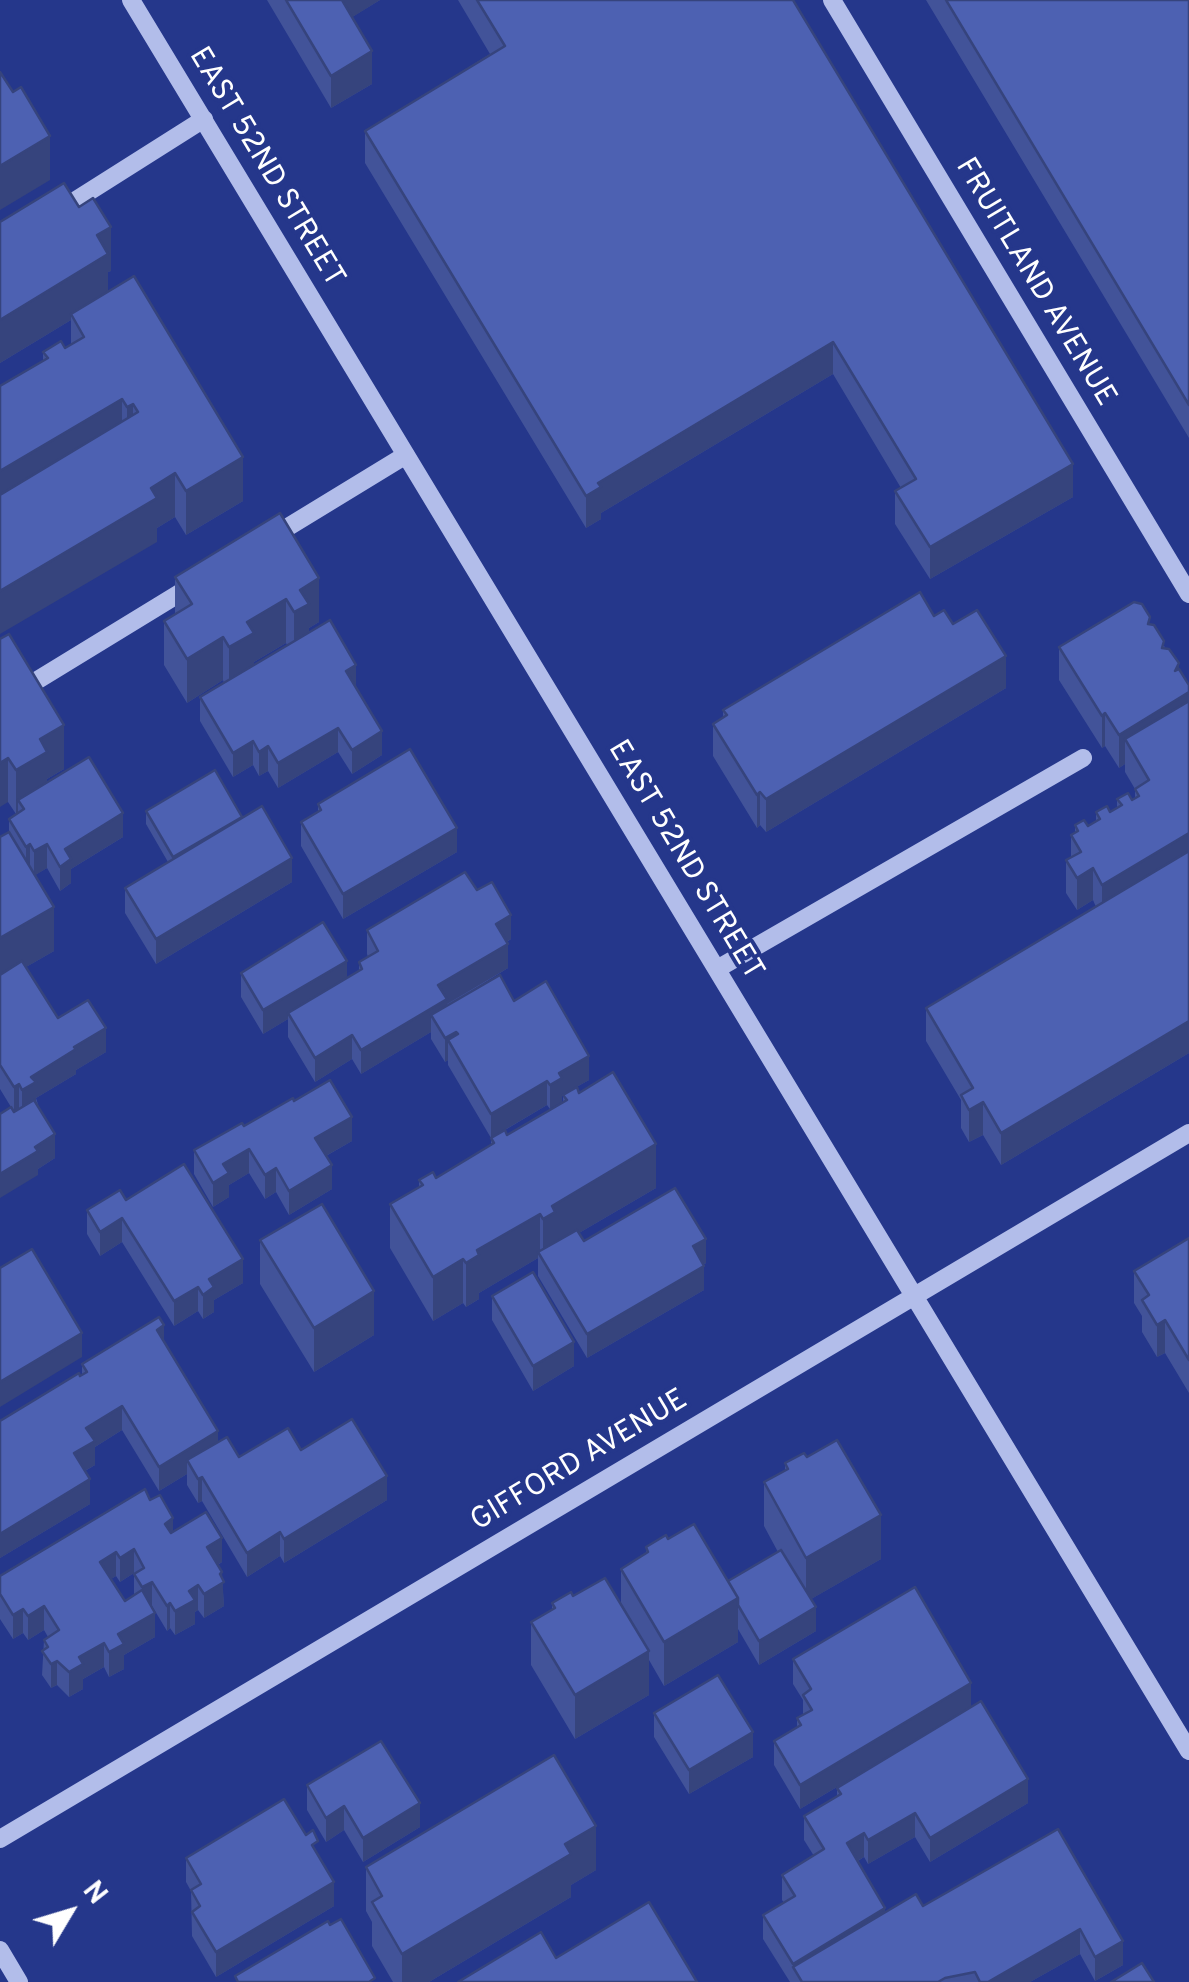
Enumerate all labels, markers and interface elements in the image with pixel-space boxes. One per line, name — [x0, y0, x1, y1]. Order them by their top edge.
street label: EAST 52ND STREET — [179, 42, 351, 294]
street label: FRUITLAND AVENUE — [946, 152, 1122, 414]
street label: EAST 52ND STREET — [598, 735, 770, 987]
street label: GIFFORD AVENUE — [465, 1383, 695, 1541]
north arrow — [20, 1862, 120, 1962]
text: N — [73, 1875, 114, 1913]

